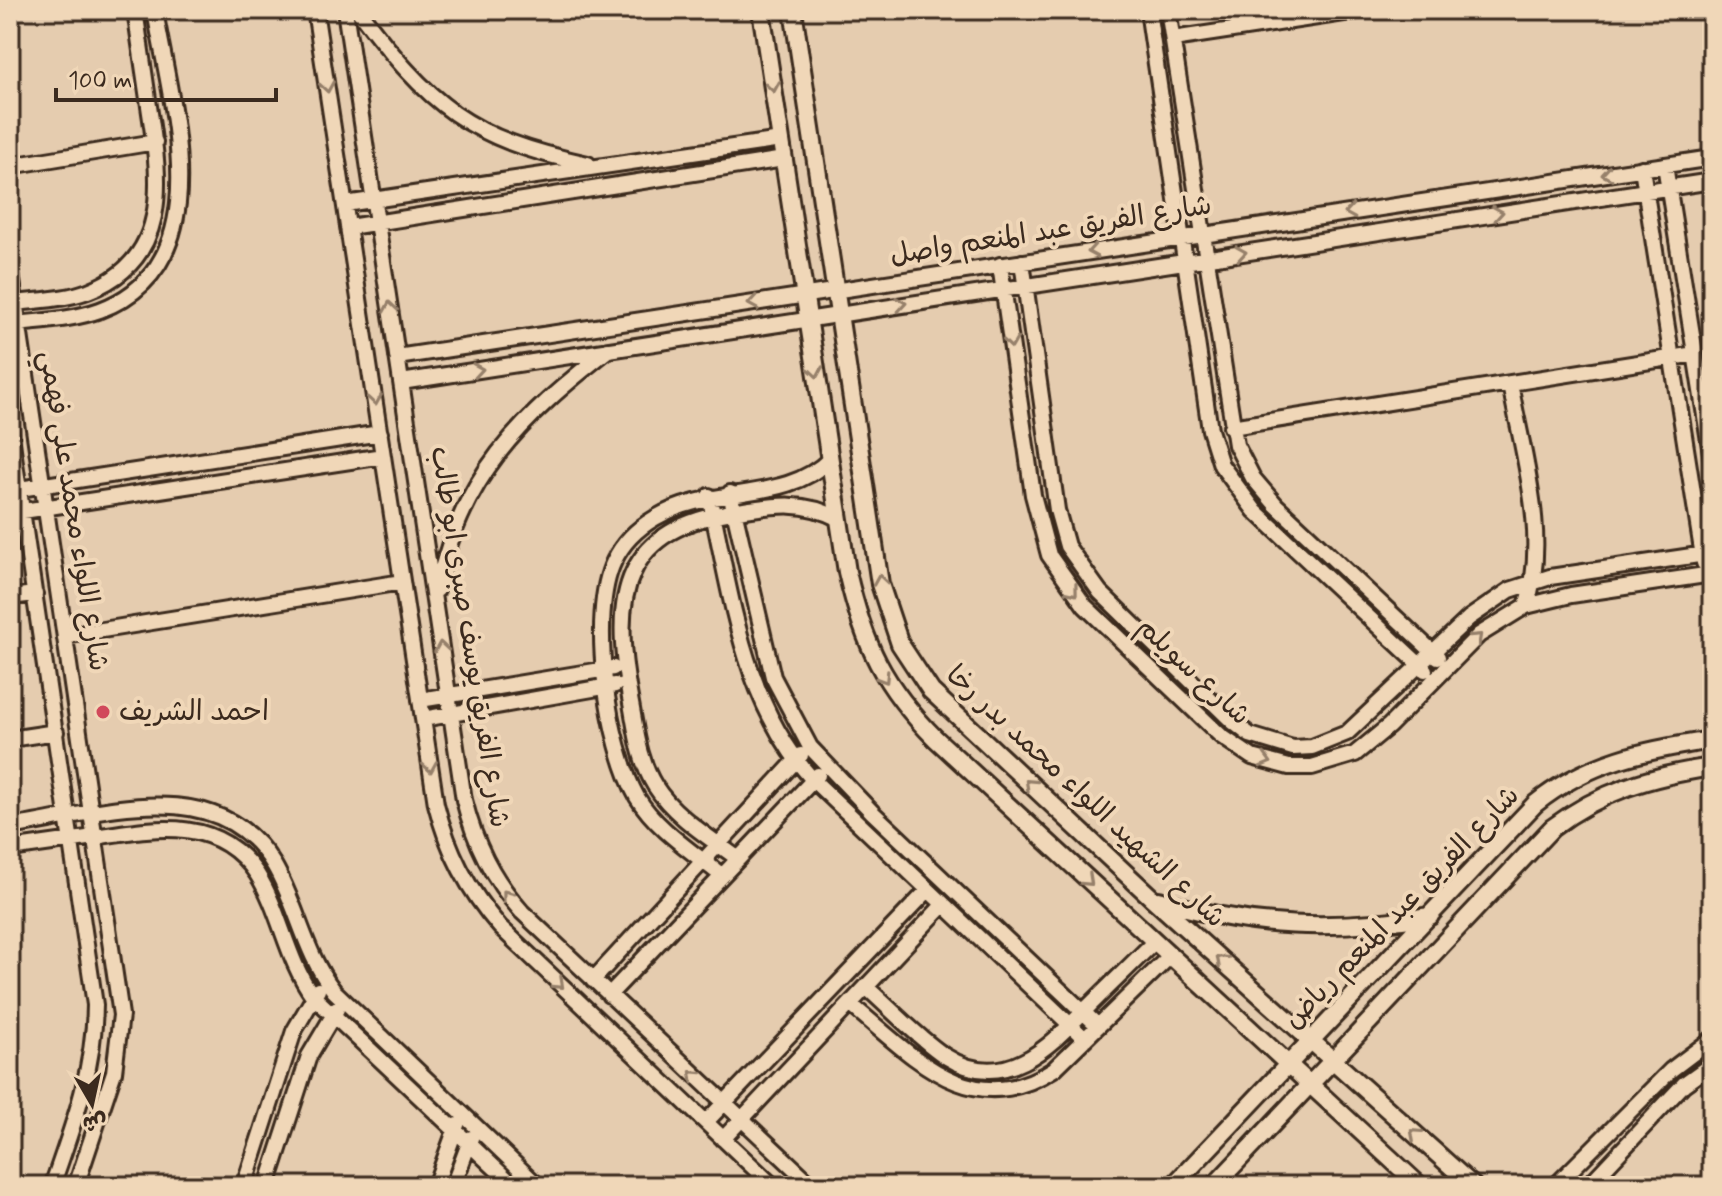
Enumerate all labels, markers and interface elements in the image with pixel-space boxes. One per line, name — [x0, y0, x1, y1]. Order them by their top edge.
scale bar — [56, 52, 276, 102]
text: 100 m — [68, 66, 132, 97]
one-way arrow — [318, 80, 335, 94]
one-way arrow — [764, 80, 781, 94]
one-way arrow — [1600, 165, 1614, 182]
street label: شارع الفريق عبد المنعم واصل — [888, 187, 1215, 276]
one-way arrow — [1343, 203, 1357, 220]
one-way arrow — [1491, 206, 1505, 223]
one-way arrow — [1086, 242, 1100, 259]
one-way arrow — [1234, 245, 1248, 262]
one-way arrow — [746, 294, 760, 311]
one-way arrow — [894, 297, 908, 314]
one-way arrow — [382, 300, 399, 314]
one-way arrow — [1002, 336, 1019, 349]
street label: شارع اللواء محمد على فهمي — [25, 348, 117, 675]
one-way arrow — [471, 362, 485, 379]
one-way arrow — [807, 365, 824, 379]
one-way arrow — [366, 393, 383, 406]
street label: شارع الفريق يوسف صبرى ابو طالب — [421, 444, 517, 830]
one-way arrow — [872, 573, 889, 587]
one-way arrow — [1063, 582, 1077, 597]
street label: شارع سويلم — [1128, 610, 1258, 735]
one-way arrow — [1468, 634, 1483, 648]
one-way arrow — [433, 641, 450, 654]
street label: شارع الشهيد اللواء محمد بدر رخا — [937, 657, 1233, 937]
one-way arrow — [875, 670, 890, 684]
place label: احمد الشريف — [119, 694, 269, 731]
marker: احمد الشريف — [94, 703, 112, 721]
one-way arrow — [1259, 752, 1273, 768]
one-way arrow — [421, 761, 438, 774]
one-way arrow — [1025, 778, 1039, 793]
street label: شارع الفريق عبد المنعم رياض — [1276, 778, 1529, 1038]
one-way arrow — [1079, 871, 1094, 885]
one-way arrow — [503, 889, 517, 904]
one-way arrow — [1216, 955, 1230, 970]
one-way arrow — [550, 974, 565, 988]
north arrow — [52, 1064, 132, 1144]
one-way arrow — [689, 1071, 704, 1085]
text: ش — [81, 1106, 109, 1137]
one-way arrow — [1409, 1129, 1424, 1144]

